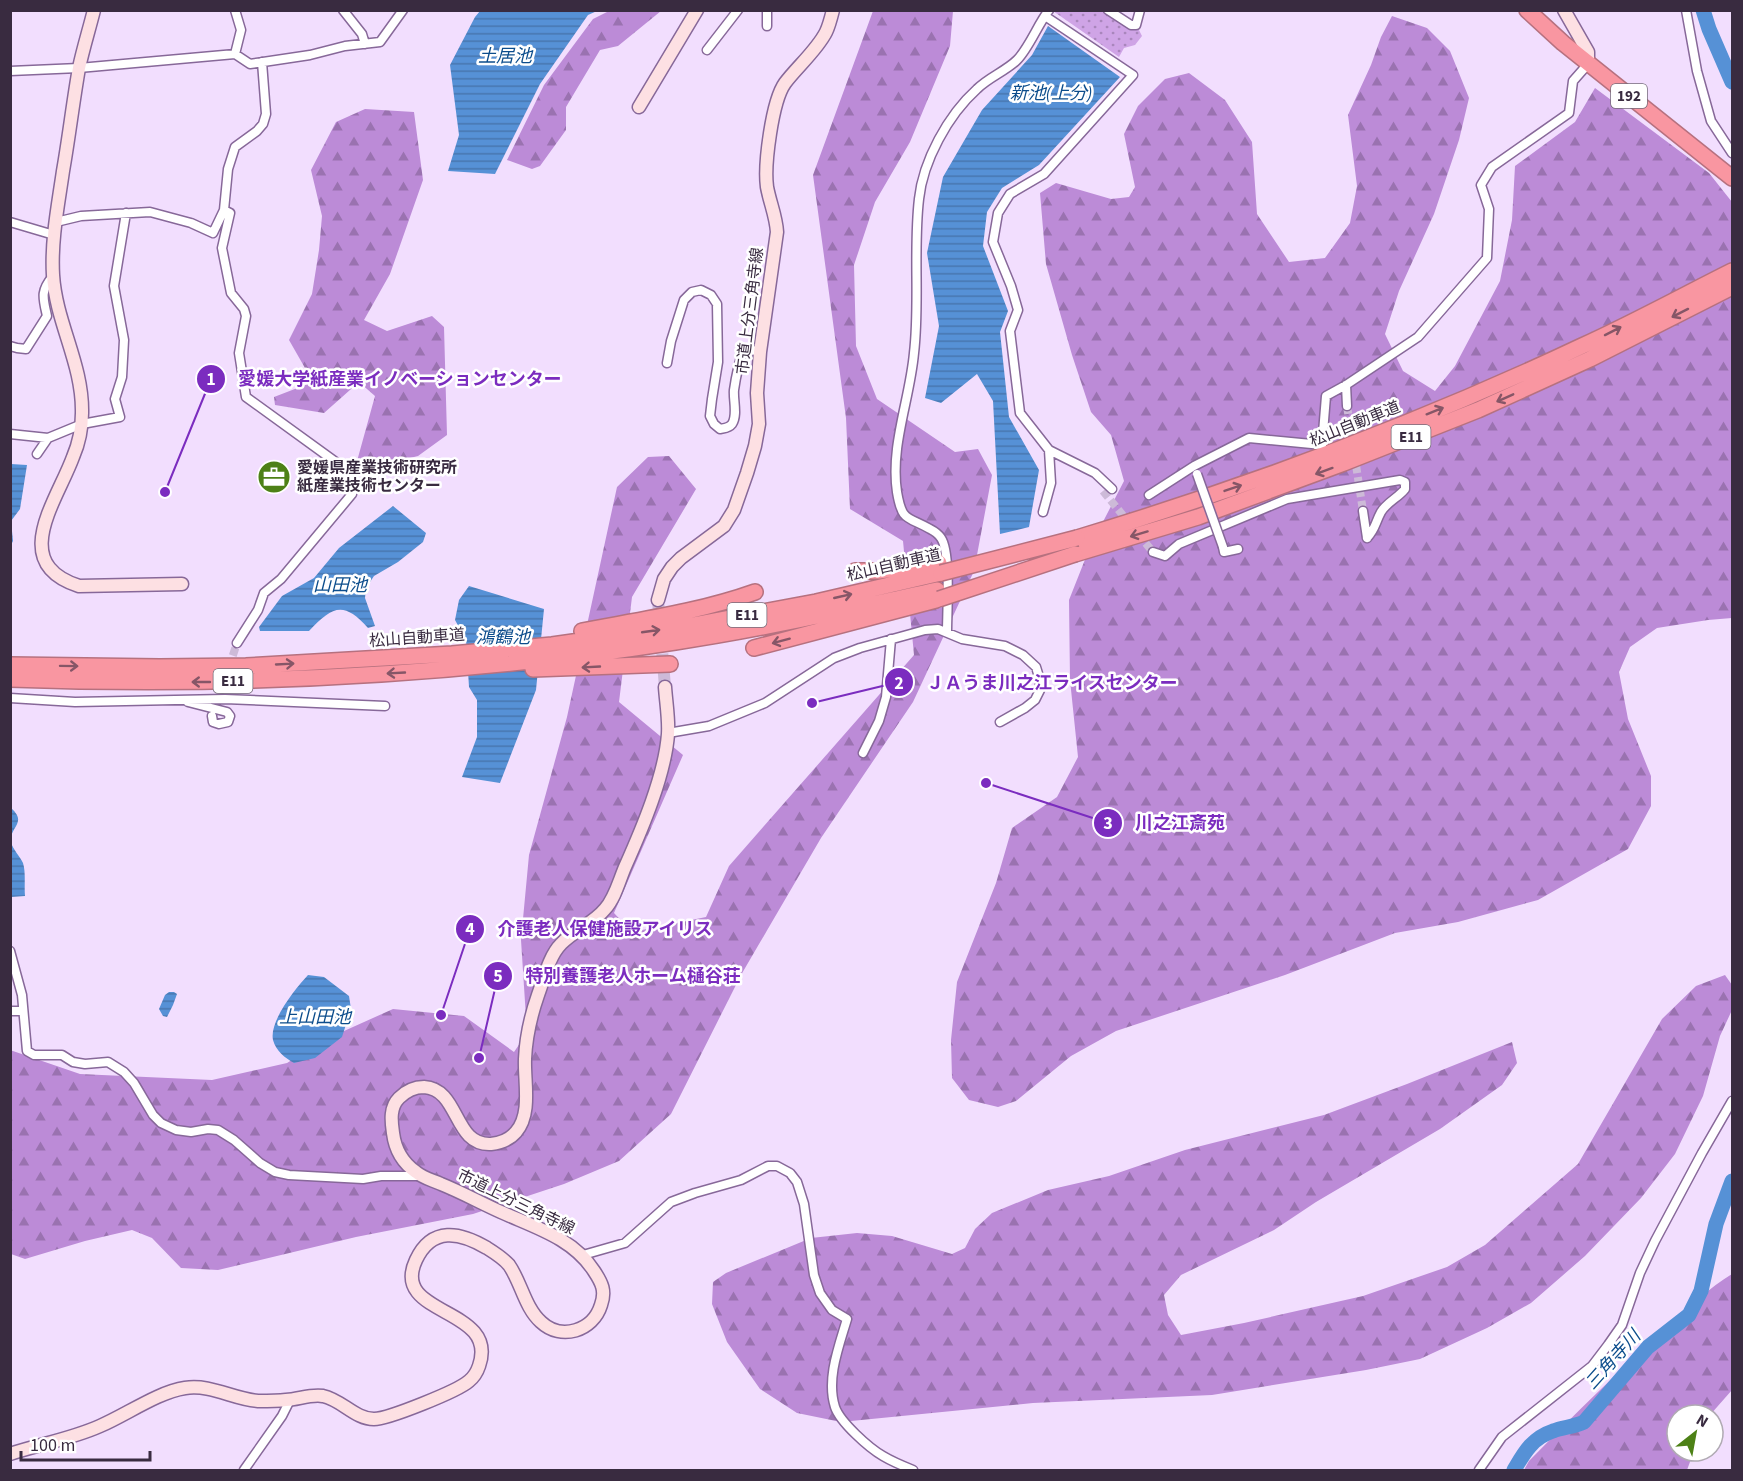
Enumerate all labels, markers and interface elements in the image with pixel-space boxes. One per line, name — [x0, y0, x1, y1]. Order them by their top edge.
water label: 土居池 — [478, 44, 534, 69]
water label: 新池(上分) — [1010, 81, 1092, 106]
road number: 192 — [1611, 84, 1647, 108]
street label: 市道上分三角寺線 — [731, 246, 769, 376]
one-way arrow — [1672, 308, 1690, 320]
one-way arrow — [1603, 325, 1621, 336]
callout: 愛媛大学紙産業イノベーションセンター — [196, 361, 574, 397]
text: 1 — [206, 367, 216, 392]
text: 愛媛大学紙産業イノベーションセンター — [238, 367, 562, 392]
one-way arrow — [1496, 392, 1514, 404]
street label: 松山自動車道 — [1306, 396, 1404, 452]
one-way arrow — [1425, 405, 1444, 416]
road number: E11 — [1392, 425, 1430, 449]
place label: 愛媛県産業技術研究所 紙産業技術センター — [297, 457, 457, 497]
office icon: 愛媛県産業技術研究所 紙産業技術センター — [256, 459, 292, 495]
one-way arrow — [1315, 466, 1334, 477]
one-way arrow — [1223, 482, 1242, 493]
one-way arrow — [1130, 529, 1149, 540]
street label: 松山自動車道 — [845, 543, 943, 587]
water label: 山田池 — [313, 573, 369, 598]
one-way arrow — [833, 589, 852, 601]
road number: E11 — [728, 603, 766, 627]
street label: 松山自動車道 — [368, 624, 466, 652]
water label: 鴻鶴池 — [476, 625, 532, 650]
one-way arrow — [641, 625, 660, 636]
one-way arrow — [772, 636, 791, 648]
one-way arrow — [274, 658, 294, 669]
one-way arrow — [58, 660, 78, 672]
one-way arrow — [581, 662, 601, 673]
callout: ＪＡうま川之江ライスセンター — [884, 664, 1190, 700]
one-way arrow — [387, 667, 407, 678]
road number: E11 — [214, 669, 252, 693]
text: 2 — [894, 671, 904, 696]
text: ＪＡうま川之江ライスセンター — [926, 671, 1178, 696]
one-way arrow — [192, 676, 212, 688]
callout: 川之江斎苑 — [1093, 805, 1237, 841]
text: 3 — [1103, 811, 1113, 836]
text: 川之江斎苑 — [1135, 811, 1225, 836]
callout: 介護老人保健施設アイリス — [455, 911, 725, 947]
text: 4 — [465, 917, 475, 942]
text: 介護老人保健施設アイリス — [497, 917, 713, 942]
callout: 特別養護老人ホーム樋谷荘 — [483, 958, 753, 994]
text: 5 — [493, 964, 503, 989]
text: 特別養護老人ホーム樋谷荘 — [525, 964, 741, 989]
water label: 上山田池 — [279, 1005, 353, 1030]
street label: 市道上分三角寺線 — [454, 1164, 578, 1240]
water label: 三角寺川 — [1580, 1323, 1648, 1395]
north arrow — [1665, 1403, 1725, 1463]
text: N — [1692, 1409, 1712, 1433]
scale bar — [21, 1424, 150, 1462]
text: 100 m — [30, 1433, 75, 1458]

